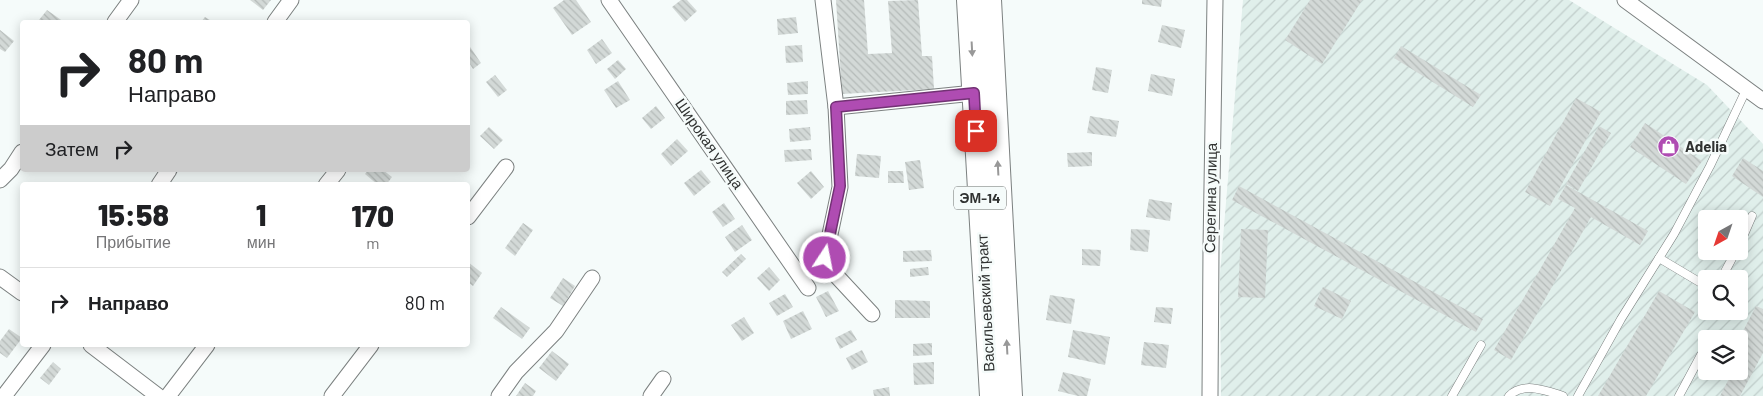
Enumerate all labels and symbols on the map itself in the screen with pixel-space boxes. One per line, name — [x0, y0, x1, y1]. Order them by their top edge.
one-way arrow — [968, 41, 976, 57]
street label: Широкая улица — [672, 95, 748, 193]
pin — [955, 110, 997, 152]
shop icon: Adelia — [1657, 135, 1681, 159]
place label: Adelia — [1685, 137, 1727, 155]
street label: Серегина улица — [1200, 142, 1220, 253]
one-way arrow — [993, 159, 1001, 175]
road number: ЭМ-14 — [954, 187, 1006, 210]
north arrow — [1698, 210, 1748, 260]
position arrow — [798, 231, 850, 283]
street label: Васильевский тракт — [972, 234, 998, 372]
one-way arrow — [1003, 339, 1011, 355]

